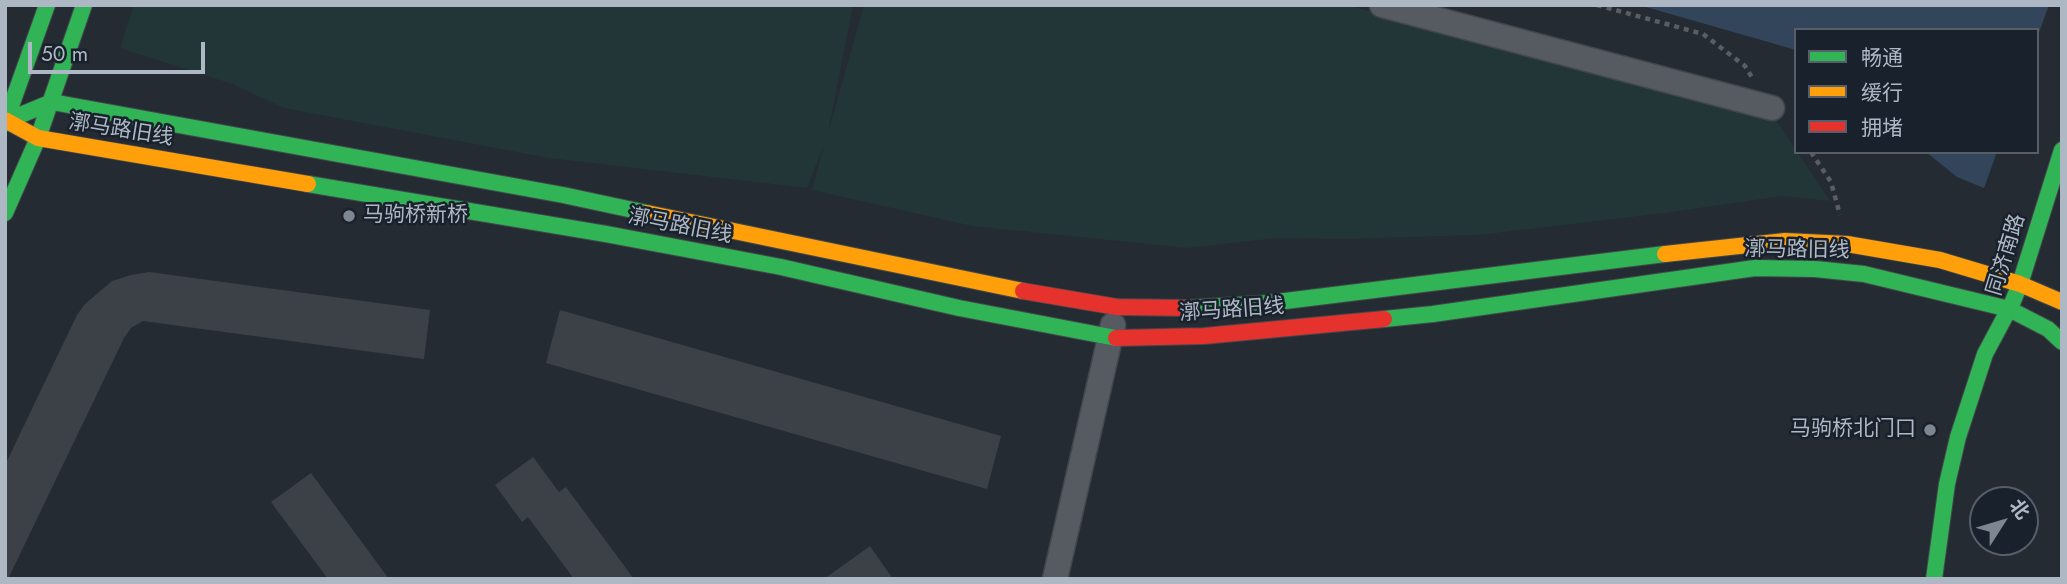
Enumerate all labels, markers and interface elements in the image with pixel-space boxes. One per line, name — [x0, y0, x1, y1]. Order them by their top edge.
scale bar — [32, 28, 208, 72]
legend — [1794, 28, 2039, 154]
text: 50 m — [41, 39, 88, 69]
text: 畅通 — [1861, 43, 1903, 73]
text: 缓行 — [1861, 78, 1903, 108]
street label: 漷马路旧线 — [67, 110, 175, 152]
text: 拥堵 — [1861, 113, 1903, 143]
place label: 马驹桥新桥 — [363, 203, 468, 229]
street label: 漷马路旧线 — [626, 205, 734, 249]
marker: 马驹桥新桥 — [341, 208, 357, 224]
street label: 同济南路 — [1983, 211, 2031, 299]
street label: 漷马路旧线 — [1744, 237, 1850, 265]
street label: 漷马路旧线 — [1179, 295, 1285, 327]
place label: 马驹桥北门口 — [1790, 417, 1916, 443]
marker: 马驹桥北门口 — [1922, 422, 1938, 438]
north arrow — [1969, 486, 2039, 556]
text: 北 — [2003, 494, 2036, 525]

